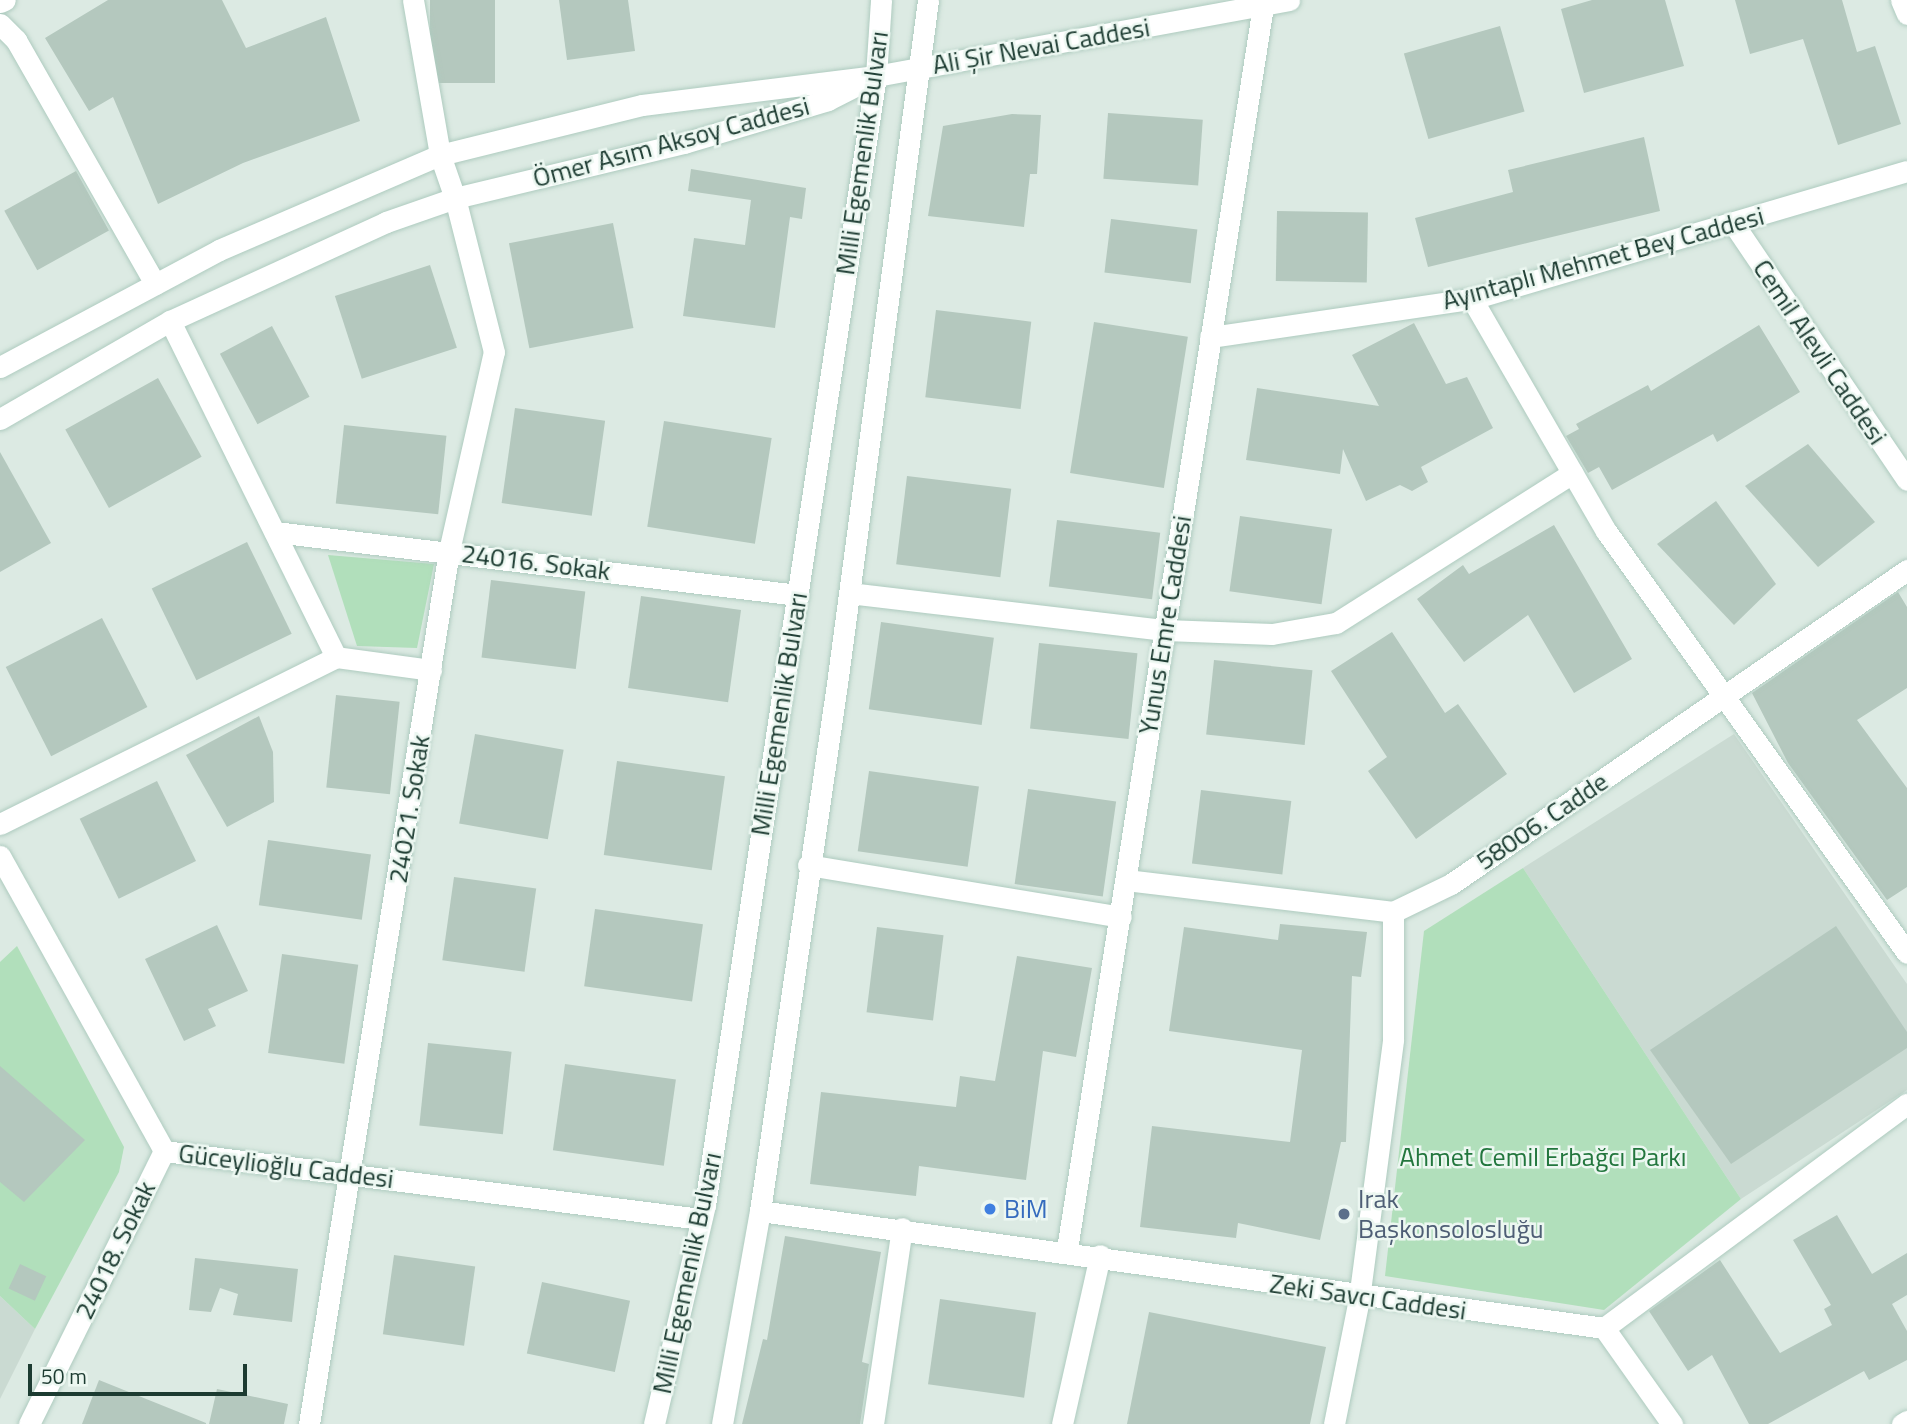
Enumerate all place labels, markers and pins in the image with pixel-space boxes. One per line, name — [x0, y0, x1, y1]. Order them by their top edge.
place label: Irak Başkonsolosluğu — [1358, 1183, 1544, 1244]
place label: BiM — [1004, 1193, 1048, 1225]
marker: BiM — [982, 1201, 998, 1217]
marker: Irak Başkonsolosluğu — [1336, 1206, 1352, 1222]

